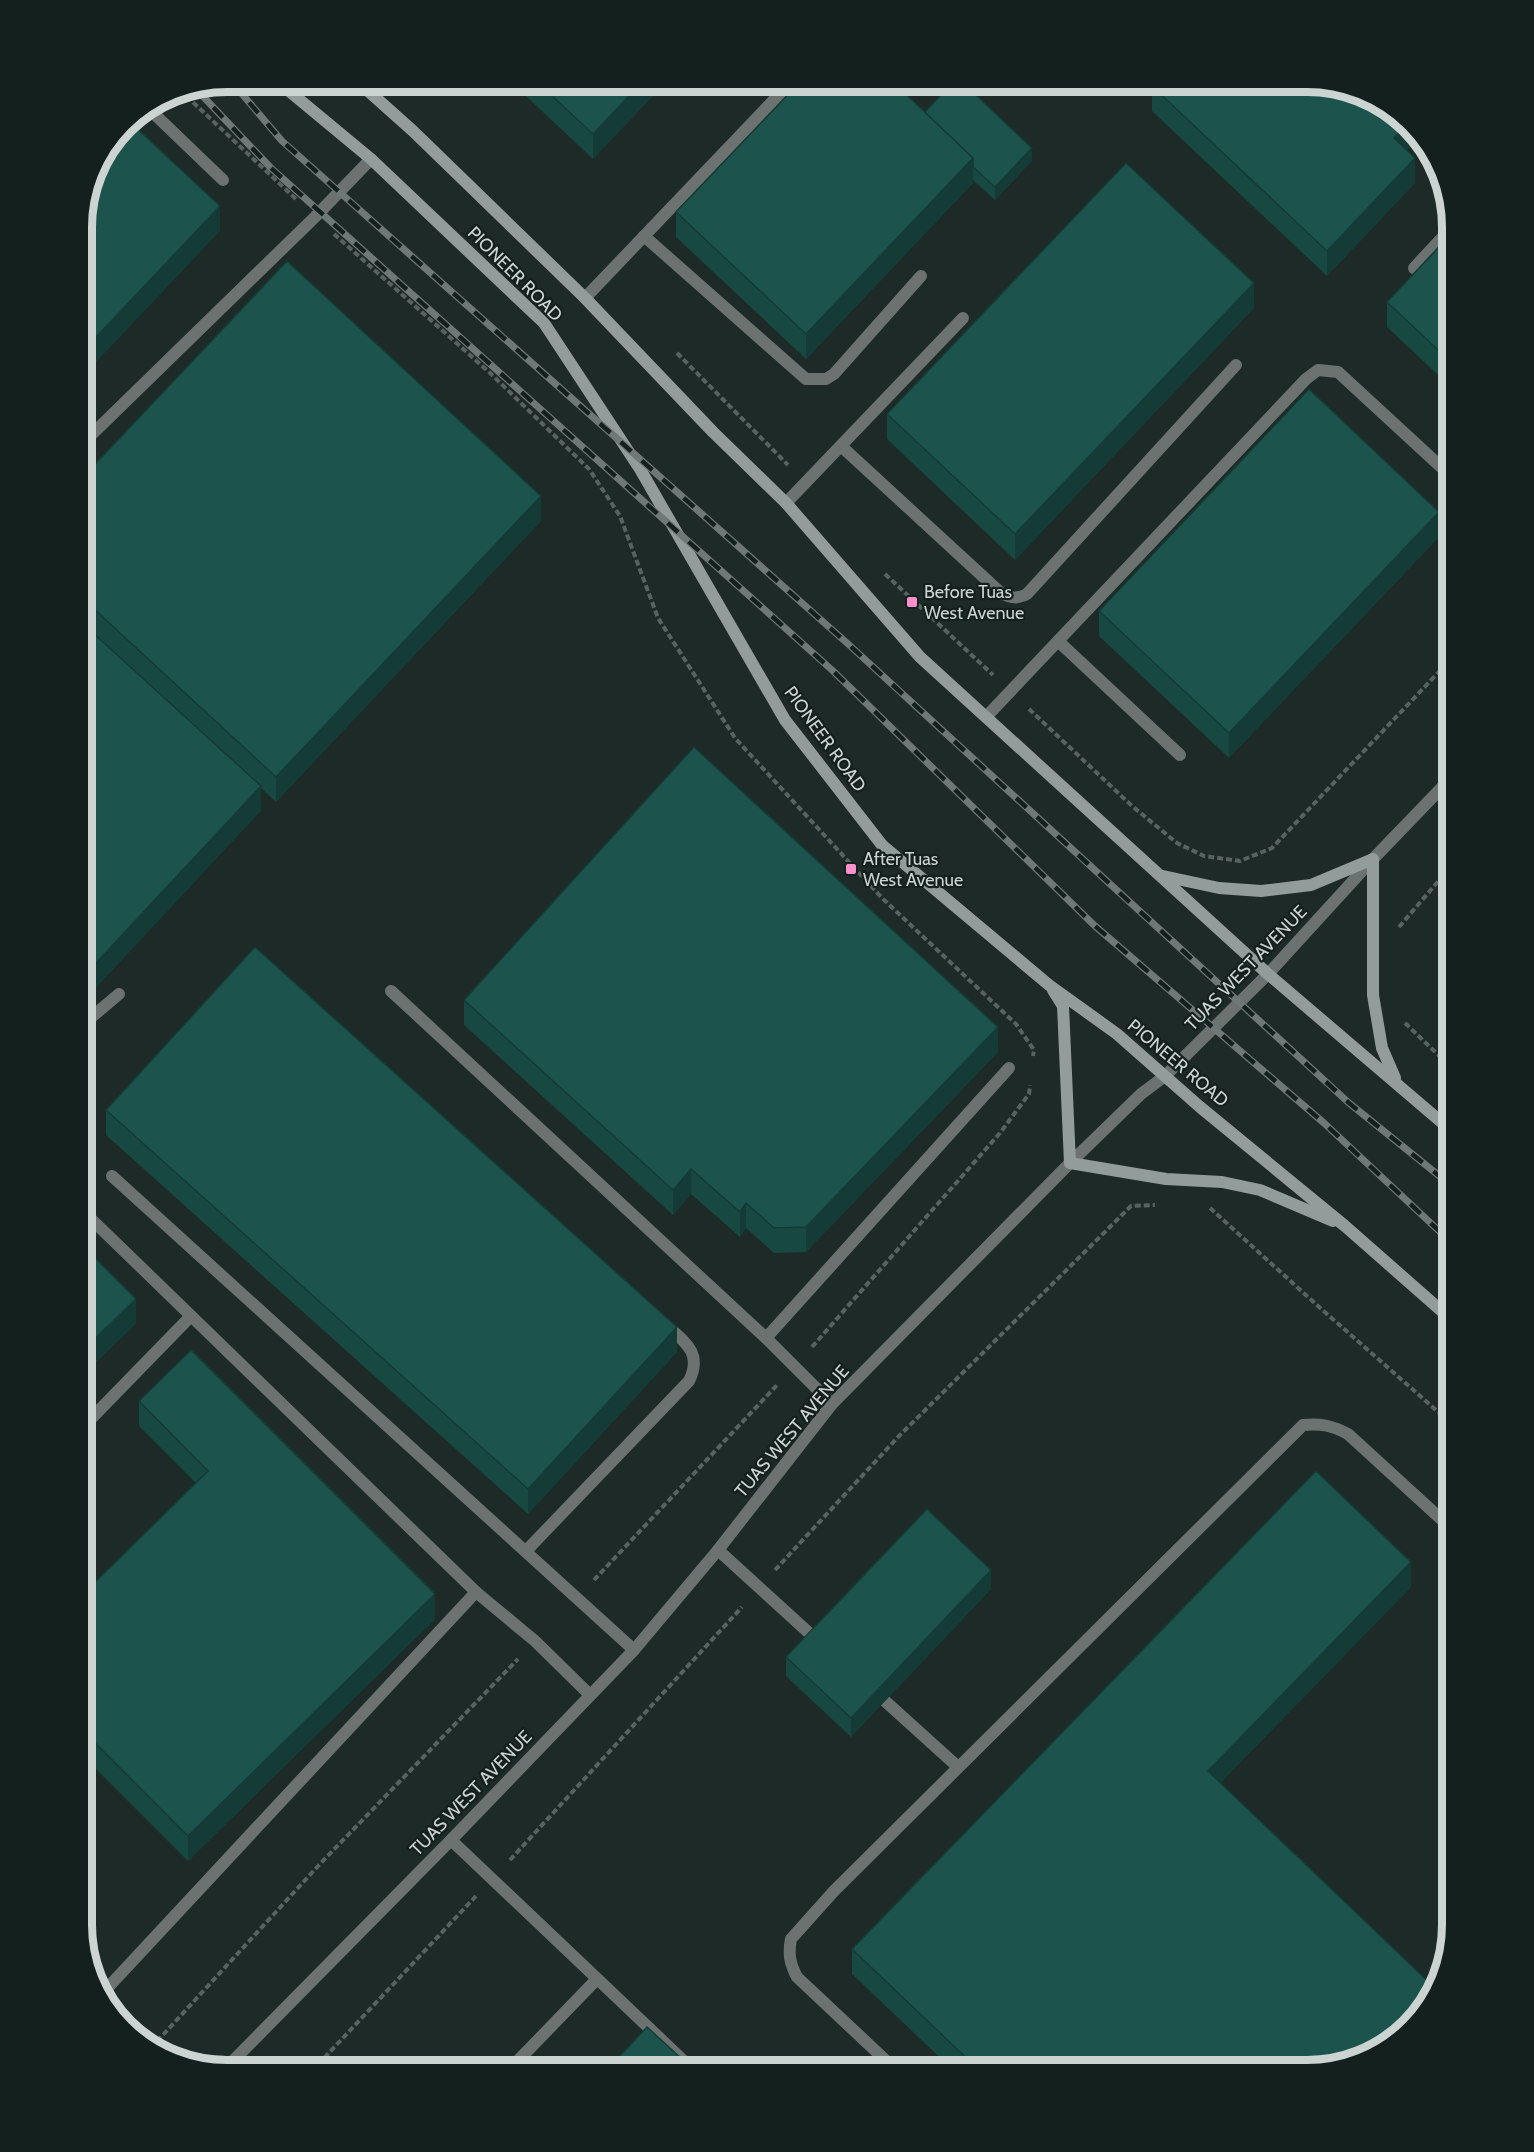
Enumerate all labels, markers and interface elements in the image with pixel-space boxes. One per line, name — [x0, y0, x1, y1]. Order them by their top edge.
street label: PIONEER ROAD — [463, 222, 567, 326]
place label: Before Tuas West Avenue — [924, 581, 1024, 624]
marker: Before Tuas West Avenue — [905, 595, 919, 609]
street label: PIONEER ROAD — [779, 682, 871, 796]
place label: After Tuas West Avenue — [863, 848, 963, 891]
marker: After Tuas West Avenue — [844, 862, 858, 876]
street label: TUAS WEST AVENUE — [1180, 901, 1312, 1035]
street label: PIONEER ROAD — [1123, 1014, 1233, 1112]
street label: TUAS WEST AVENUE — [730, 1360, 854, 1502]
street label: TUAS WEST AVENUE — [405, 1726, 537, 1860]

